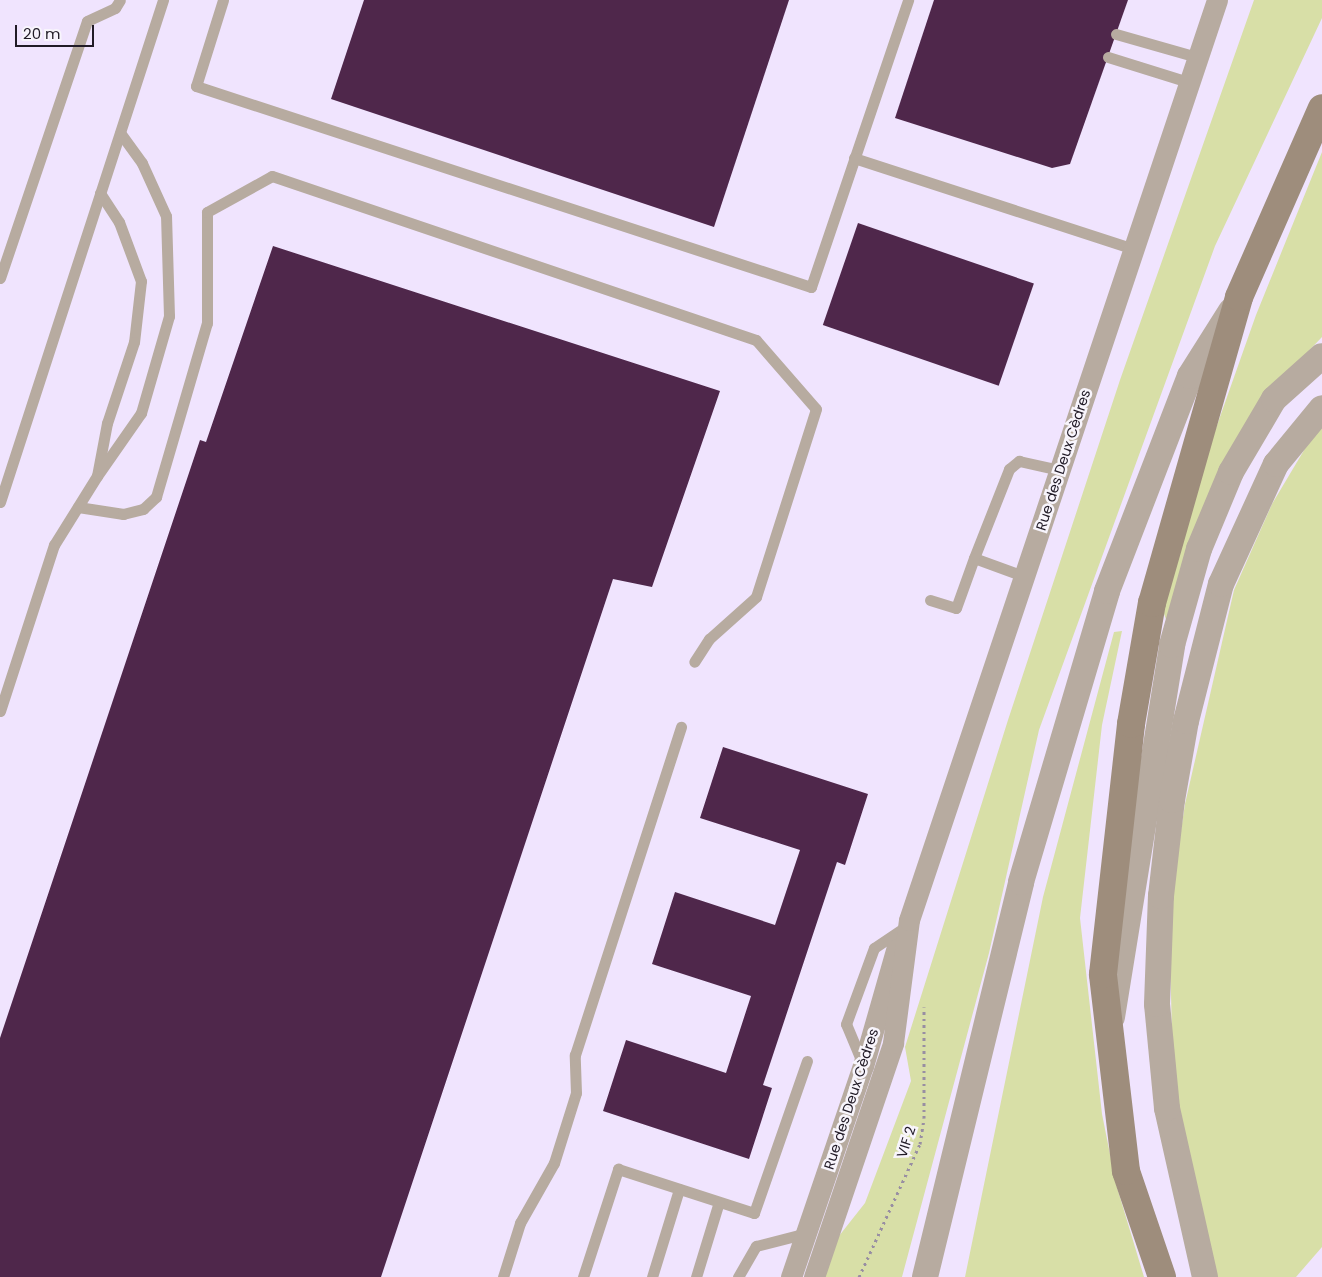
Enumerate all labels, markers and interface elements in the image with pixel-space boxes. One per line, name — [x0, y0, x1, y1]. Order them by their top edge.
scale bar — [18, 15, 96, 47]
text: 20 m — [23, 23, 61, 44]
street label: Rue des Deux Cèdres — [1032, 387, 1094, 533]
street label: Rue des Deux Cèdres — [820, 1026, 882, 1172]
street label: VIF 2 — [893, 1124, 919, 1160]

